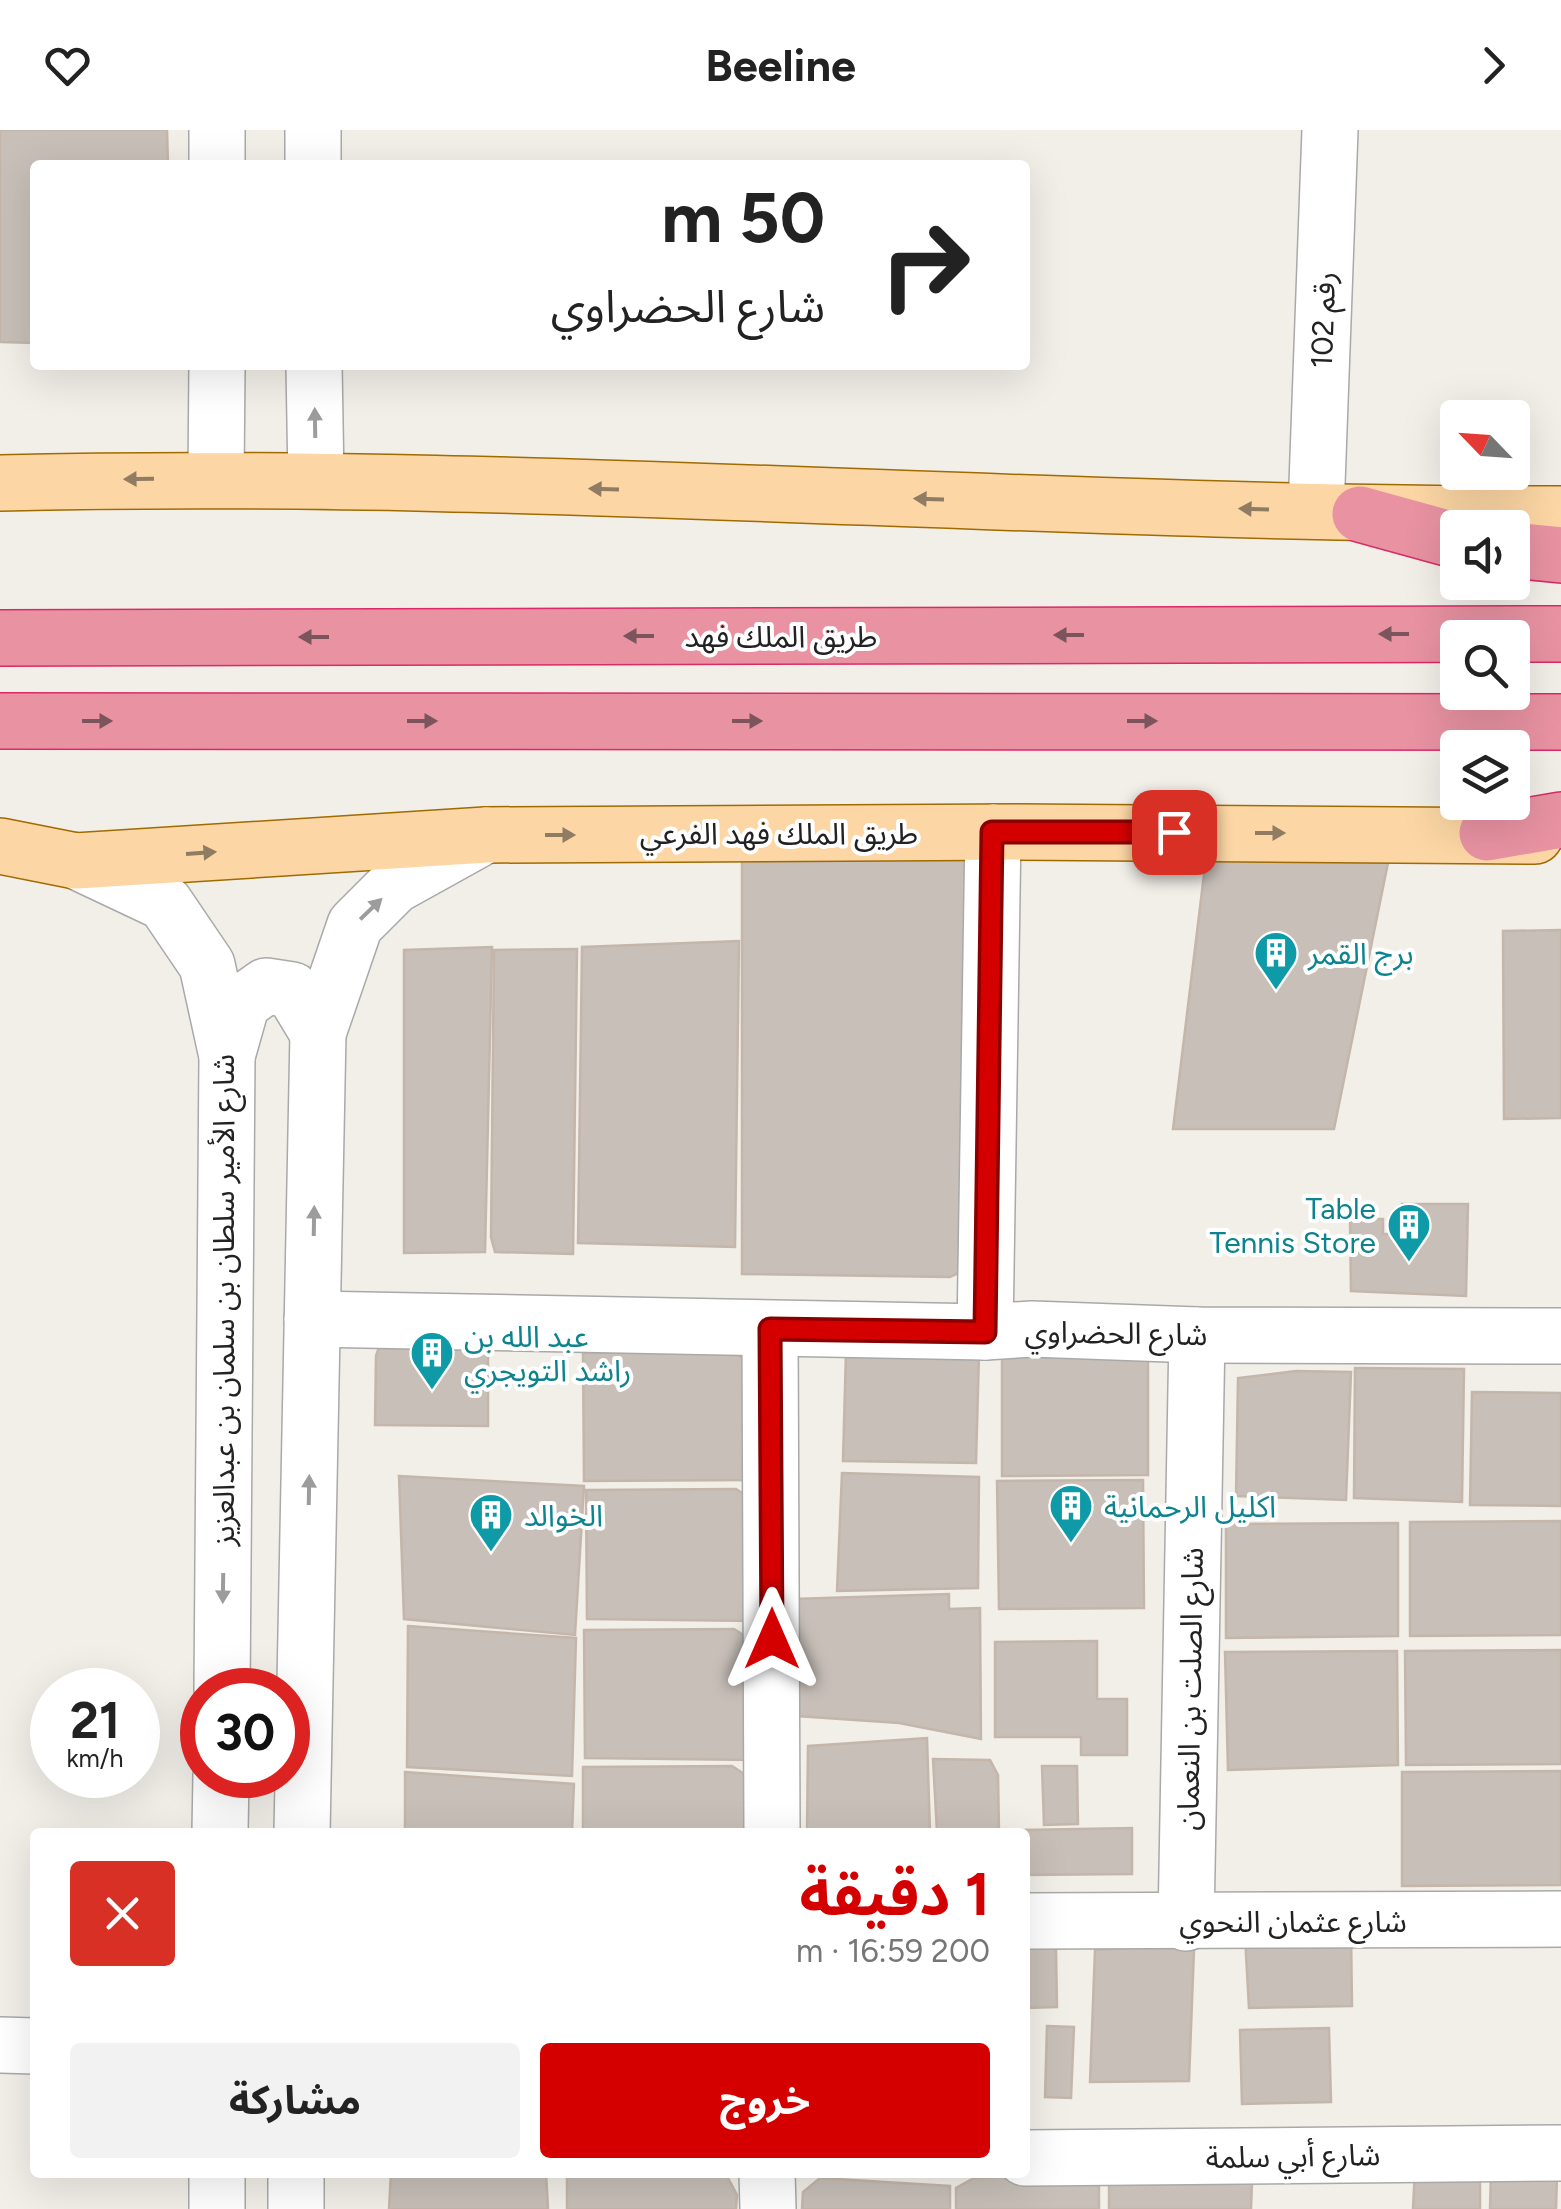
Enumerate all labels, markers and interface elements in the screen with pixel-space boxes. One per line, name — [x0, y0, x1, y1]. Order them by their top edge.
icon: heart — [40, 38, 95, 93]
text: Beeline — [705, 38, 856, 92]
icon: forward — [1466, 38, 1521, 93]
text: 50 m — [661, 175, 825, 260]
icon: right — [860, 200, 990, 330]
street label: رقم 102 — [1303, 271, 1348, 369]
text: شارع الحضراوي — [551, 279, 825, 333]
north arrow — [1440, 400, 1530, 490]
map controls — [1440, 400, 1530, 820]
one-way arrow — [307, 406, 323, 438]
one-way arrow — [123, 472, 155, 488]
one-way arrow — [587, 481, 619, 497]
one-way arrow — [912, 491, 944, 507]
one-way arrow — [1237, 501, 1269, 517]
button: sound — [1440, 510, 1530, 600]
street label: طريق الملك فهد — [685, 618, 877, 655]
button: search — [1440, 620, 1530, 710]
one-way arrow — [1377, 626, 1409, 642]
one-way arrow — [1052, 627, 1084, 643]
one-way arrow — [622, 628, 654, 644]
one-way arrow — [297, 629, 329, 645]
one-way arrow — [82, 713, 114, 729]
one-way arrow — [407, 713, 439, 729]
one-way arrow — [732, 713, 764, 729]
one-way arrow — [1127, 713, 1159, 729]
button: layers — [1440, 730, 1530, 820]
pin — [1132, 790, 1217, 875]
icon: arrive — [1147, 805, 1202, 860]
street label: طريق الملك فهد الفرعي — [640, 815, 918, 856]
one-way arrow — [1255, 825, 1287, 841]
one-way arrow — [545, 826, 577, 842]
one-way arrow — [185, 845, 217, 861]
one-way arrow — [358, 898, 382, 921]
building icon: برج القمر — [1253, 930, 1299, 991]
place label: برج القمر — [1307, 935, 1414, 976]
street label: شارع الأمير سلطان بن سلمان بن عبدالعزيز — [205, 1054, 246, 1547]
place label: Table Tennis Store — [1209, 1190, 1376, 1261]
building icon: Table Tennis Store — [1386, 1202, 1432, 1263]
one-way arrow — [306, 1205, 322, 1237]
street label: شارع الحضراوي — [1024, 1313, 1208, 1358]
place label: عبد الله بن راشد التويجري — [464, 1318, 631, 1393]
building icon: عبد الله بن راشد التويجري — [409, 1330, 455, 1391]
one-way arrow — [301, 1474, 317, 1506]
building icon: اكليل الرحمانية — [1048, 1483, 1094, 1544]
place label: اكليل الرحمانية — [1104, 1488, 1276, 1525]
building icon: الخوالد — [468, 1492, 514, 1553]
place label: الخوالد — [524, 1497, 603, 1534]
street label: شارع الصلت بن النعمان — [1169, 1547, 1215, 1831]
one-way arrow — [214, 1572, 230, 1604]
position arrow — [720, 1587, 824, 1691]
speed limit sign: 30 — [180, 1668, 310, 1798]
text: 21 — [70, 1690, 120, 1751]
text: km/h — [66, 1743, 124, 1773]
text: 1 دقيقة — [799, 1858, 990, 1930]
button: close — [70, 1861, 175, 1966]
street label: شارع عثمان النحوي — [1179, 1903, 1407, 1944]
text: 200 m · 16:59 — [796, 1932, 990, 1970]
button: مشاركة — [70, 2043, 520, 2158]
button: خروج — [540, 2043, 990, 2158]
street label: شارع أبي سلمة — [1205, 2136, 1381, 2181]

